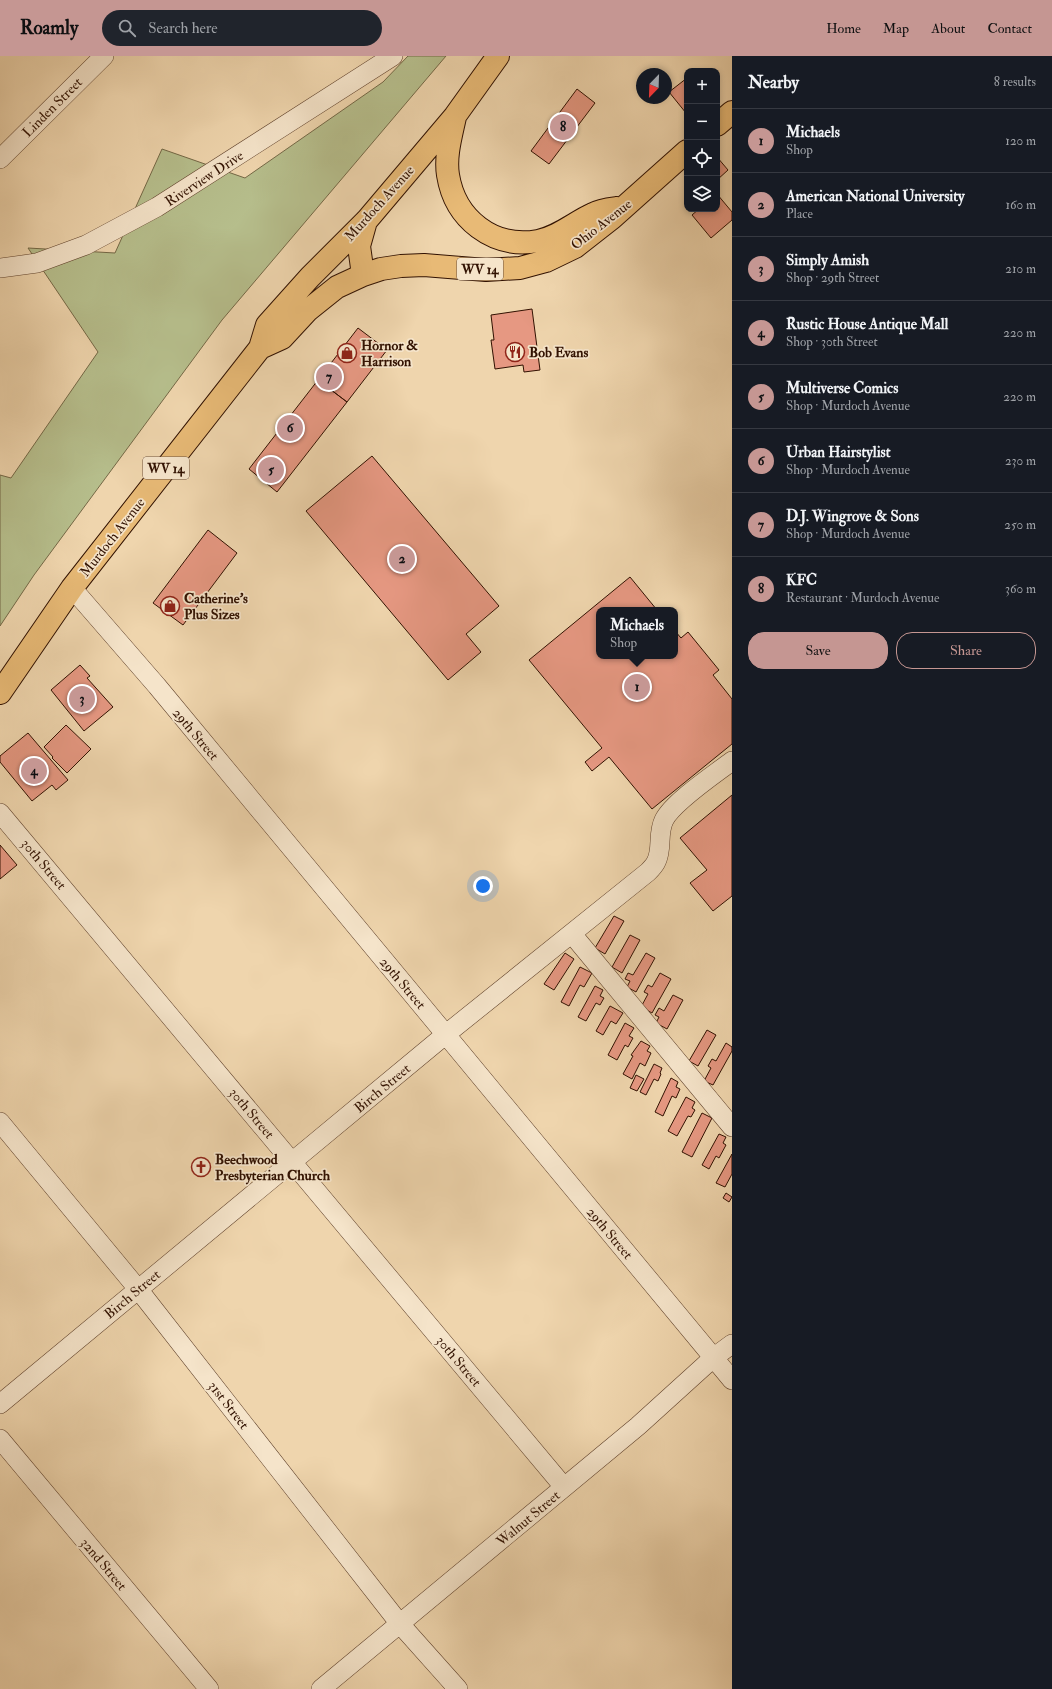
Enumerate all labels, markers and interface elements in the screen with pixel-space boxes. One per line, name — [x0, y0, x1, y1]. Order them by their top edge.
search box — [102, 10, 382, 46]
text: Roamly — [20, 16, 78, 40]
icon: search — [116, 17, 138, 39]
text: Search here — [148, 19, 218, 38]
text: Home — [826, 20, 861, 37]
text: Map — [883, 20, 909, 37]
text: About — [931, 20, 965, 37]
text: Contact — [987, 20, 1032, 37]
north arrow — [636, 68, 672, 104]
map controls — [684, 68, 720, 212]
button: + — [684, 68, 720, 104]
text: Nearby — [748, 72, 799, 93]
street label: Linden Street — [19, 74, 86, 141]
text: 8 results — [994, 74, 1036, 90]
button: − — [684, 104, 720, 140]
pin: 8 — [550, 112, 576, 142]
text: Michaels — [786, 123, 840, 142]
text: 1 — [759, 133, 763, 149]
text: 120 m — [1005, 133, 1036, 149]
button: locate — [684, 140, 720, 176]
text: Shop — [786, 142, 813, 158]
street label: Riverview Drive — [162, 147, 247, 210]
street label: Murdoch Avenue — [341, 162, 418, 245]
button: layers — [684, 176, 720, 212]
text: American National University — [786, 187, 965, 206]
street label: Ohio Avenue — [567, 195, 635, 253]
text: 2 — [758, 197, 764, 213]
text: 160 m — [1005, 197, 1036, 213]
text: Place — [786, 206, 813, 222]
text: Simply Amish — [786, 251, 869, 270]
road number: WV 14 — [457, 258, 503, 280]
text: 3 — [759, 261, 764, 277]
text: 210 m — [1005, 261, 1036, 277]
text: Shop · 29th Street — [786, 270, 879, 286]
text: Rustic House Antique Mall — [786, 315, 948, 334]
text: 4 — [757, 325, 765, 341]
text: 220 m — [1003, 325, 1036, 341]
text: Shop · 30th Street — [786, 334, 878, 350]
place label: Hornor & Harrison — [361, 337, 418, 370]
restaurant icon: Bob Evans — [504, 341, 526, 363]
shop icon: Hornor & Harrison — [336, 342, 358, 364]
place label: Bob Evans — [529, 344, 588, 361]
pin: 7 — [316, 362, 342, 392]
text: Multiverse Comics — [786, 379, 898, 398]
text: 5 — [758, 389, 764, 405]
text: 220 m — [1003, 389, 1036, 405]
text: Shop · Murdoch Avenue — [786, 398, 910, 414]
pin: 6 — [277, 413, 303, 443]
text: Urban Hairstylist — [786, 443, 891, 462]
text: 6 — [758, 453, 764, 469]
text: 230 m — [1005, 453, 1036, 469]
pin: 5 — [258, 455, 284, 485]
road number: WV 14 — [143, 457, 189, 479]
text: Shop · Murdoch Avenue — [786, 462, 910, 478]
street label: Murdoch Avenue — [76, 494, 149, 580]
text: D.J. Wingrove & Sons — [786, 507, 919, 526]
text: 7 — [758, 517, 764, 533]
text: 250 m — [1004, 517, 1036, 533]
text: Shop · Murdoch Avenue — [786, 526, 910, 542]
pin: 2 — [389, 544, 415, 574]
text: KFC — [786, 571, 817, 590]
text: 8 — [758, 581, 764, 597]
text: 360 m — [1005, 581, 1036, 597]
place label: Catherine's Plus Sizes — [184, 590, 248, 623]
text: Restaurant · Murdoch Avenue — [786, 590, 939, 606]
shop icon: Catherine's Plus Sizes — [159, 595, 181, 617]
popup — [596, 607, 678, 659]
text: Michaels — [610, 616, 664, 635]
button: Save — [748, 632, 888, 669]
button: Share — [896, 632, 1036, 669]
text: Shop — [610, 635, 637, 651]
pin: 1 — [624, 672, 650, 702]
pin: 3 — [69, 684, 95, 714]
street label: 29th Street — [169, 705, 223, 764]
pin: 4 — [21, 756, 47, 786]
street label: 30th Street — [17, 835, 70, 894]
your location — [473, 876, 493, 896]
street label: 29th Street — [376, 954, 430, 1013]
street label: Birch Street — [351, 1060, 414, 1117]
street label: 30th Street — [225, 1084, 278, 1143]
place label: Beechwood Presbyterian Church — [215, 1151, 331, 1185]
church icon: Beechwood Presbyterian Church — [190, 1156, 212, 1178]
street label: 29th Street — [583, 1204, 637, 1263]
street label: Birch Street — [101, 1266, 164, 1323]
street label: 30th Street — [432, 1332, 485, 1391]
street label: 31st Street — [205, 1378, 253, 1433]
street label: Walnut Street — [492, 1487, 564, 1551]
street label: 32nd Street — [77, 1535, 131, 1594]

